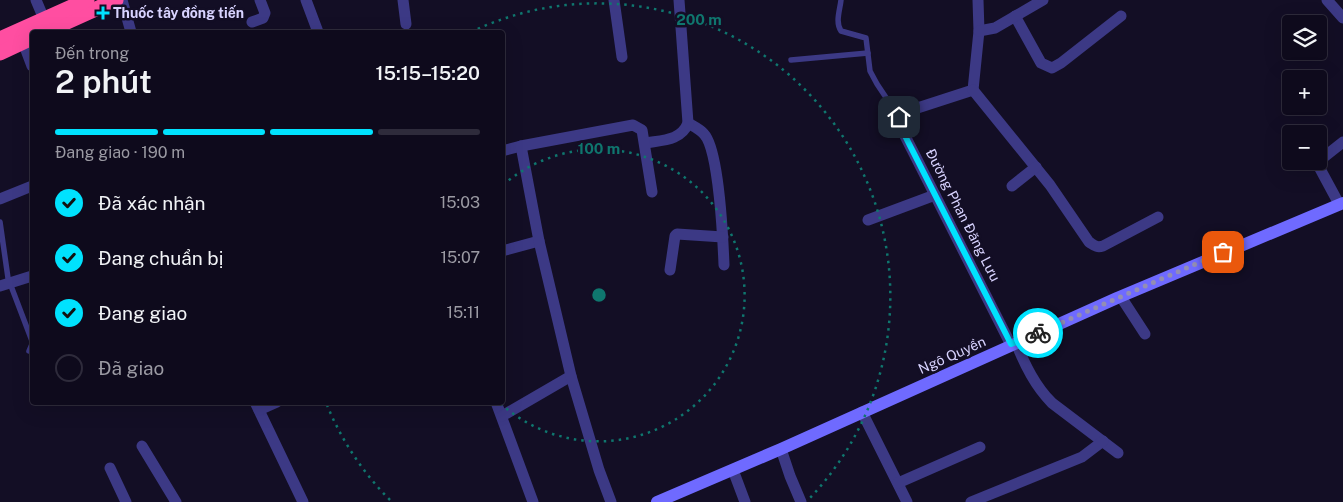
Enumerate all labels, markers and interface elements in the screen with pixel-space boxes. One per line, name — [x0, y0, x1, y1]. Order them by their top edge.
place label: Thuốc tây đồng tiến — [113, 5, 244, 21]
marker: Thuốc tây đồng tiến — [97, 7, 109, 19]
text: 200 m — [676, 11, 722, 28]
map controls — [1282, 15, 1327, 170]
button: layers — [1282, 15, 1327, 60]
text: Đến trong — [55, 44, 129, 63]
text: 15:15–15:20 — [375, 62, 480, 84]
text: 2 phút — [55, 63, 152, 100]
button: + — [1282, 70, 1327, 115]
pin — [878, 96, 920, 138]
icon: home — [885, 103, 913, 131]
button: − — [1282, 125, 1327, 170]
text: 100 m — [578, 140, 620, 157]
text: Đang giao · 190 m — [55, 143, 185, 162]
street label: Đường Phan Đăng Lưu — [923, 146, 1003, 284]
icon: check — [55, 189, 83, 217]
text: Đã xác nhận — [98, 192, 206, 214]
text: 15:03 — [440, 193, 480, 212]
pin — [1202, 231, 1244, 273]
icon: bag — [1209, 238, 1237, 266]
icon: check — [55, 244, 83, 272]
text: Đang chuẩn bị — [98, 247, 223, 269]
text: 15:07 — [441, 248, 480, 267]
centre of rings — [590, 286, 608, 304]
icon: check — [55, 299, 83, 327]
text: Đang giao — [98, 302, 187, 324]
text: 15:11 — [447, 303, 480, 322]
courier — [1013, 308, 1063, 358]
icon: bike — [1024, 319, 1052, 347]
street label: Ngô Quyền — [916, 333, 988, 377]
text: Đã giao — [98, 357, 164, 379]

